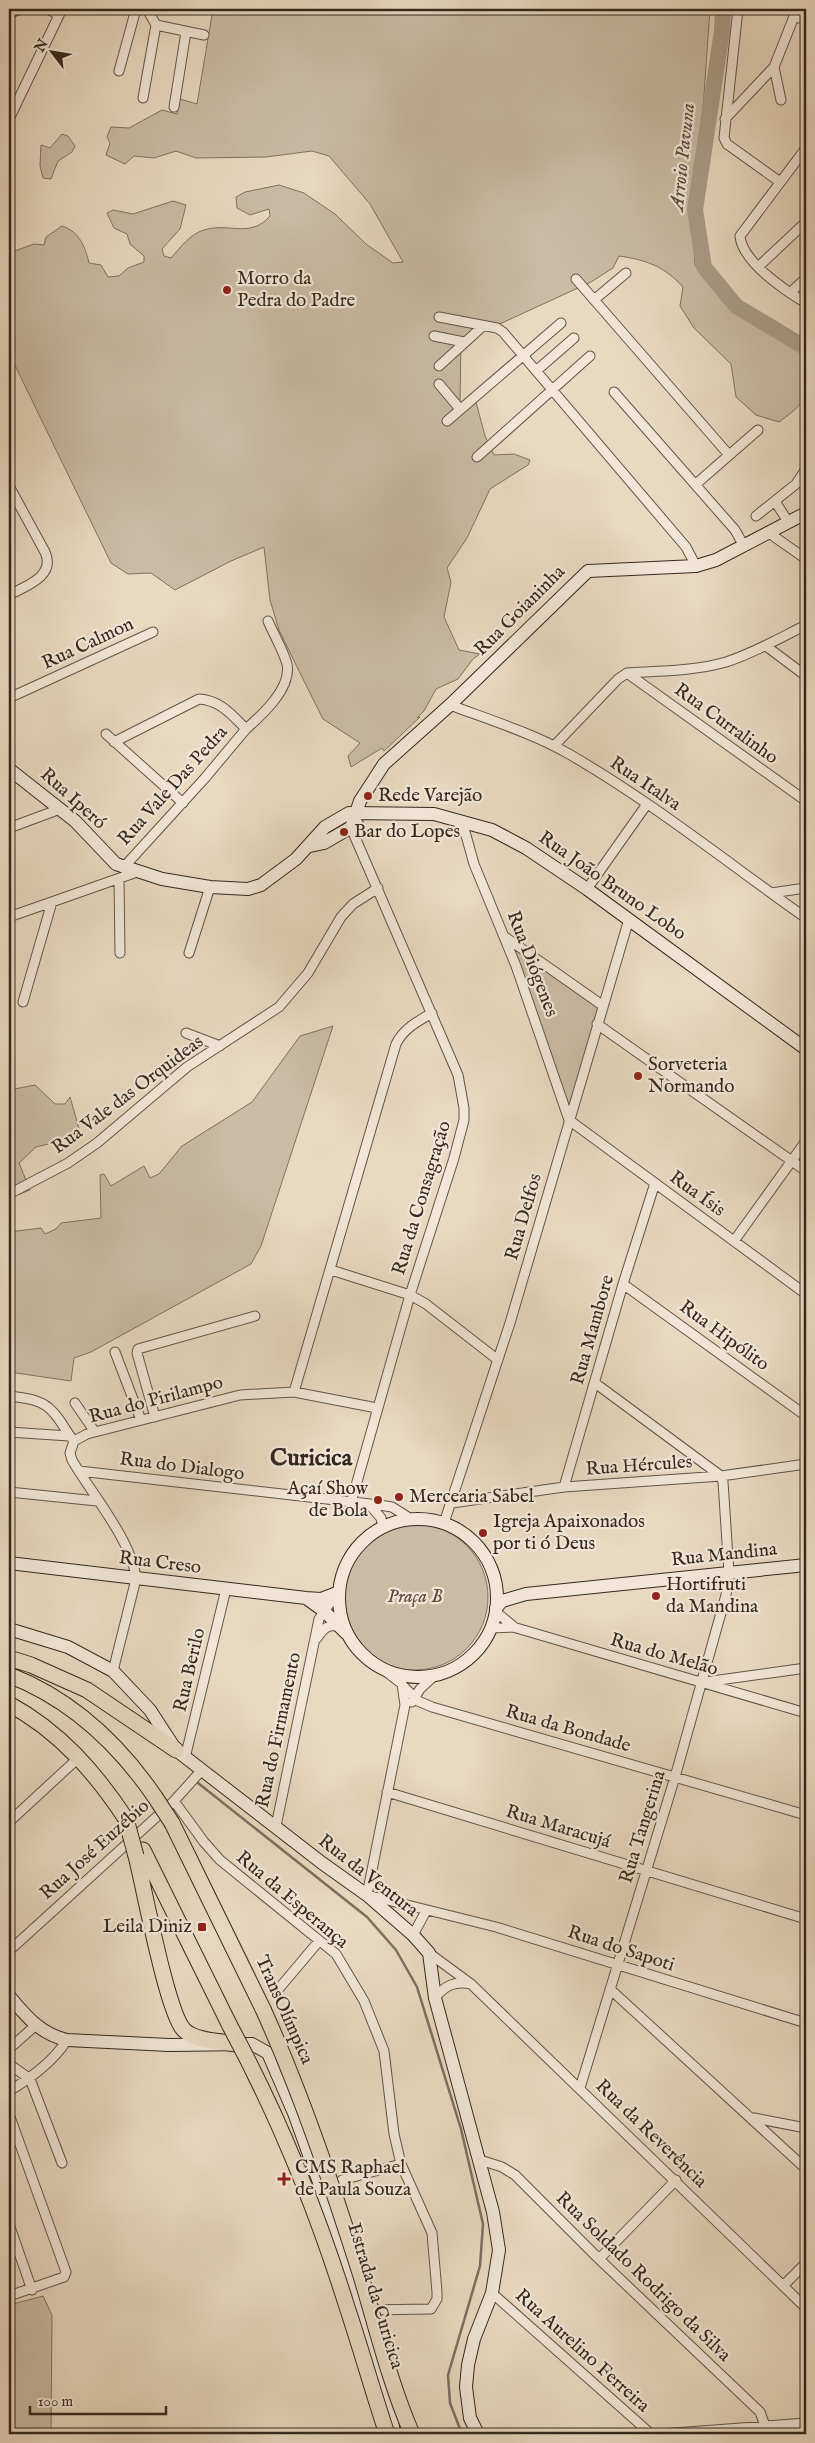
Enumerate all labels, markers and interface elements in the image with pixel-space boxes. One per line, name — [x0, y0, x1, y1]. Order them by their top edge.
north arrow — [28, 28, 78, 78]
text: N — [30, 36, 53, 57]
water label: Arroio Pavuna — [665, 102, 701, 214]
place label: Morro da Pedra do Padre — [237, 267, 356, 313]
marker: Morro da Pedra do Padre — [221, 284, 233, 296]
street label: Rua Goianinha — [470, 560, 571, 661]
street label: Rua Calmon — [38, 612, 138, 676]
street label: Rua Curralinho — [669, 678, 783, 770]
street label: Rua Vale Das Pedra — [113, 721, 234, 851]
street label: Rua Italva — [605, 751, 686, 817]
street label: Rua Iperó — [35, 763, 111, 835]
place label: Rede Varejão — [378, 784, 482, 808]
marker: Rede Varejão — [362, 790, 374, 802]
place label: Bar do Lopes — [354, 820, 460, 844]
marker: Bar do Lopes — [338, 826, 350, 838]
street label: Rua João Bruno Lobo — [533, 826, 691, 946]
street label: Rua Diógenes — [501, 908, 563, 1020]
street label: Rua Vale das Orquideas — [47, 1030, 209, 1160]
place label: Sorveteria Normando — [648, 1053, 734, 1099]
marker: Sorveteria Normando — [632, 1070, 644, 1082]
street label: Rua da Consagração — [387, 1118, 457, 1278]
street label: Rua Ísis — [664, 1165, 730, 1222]
street label: Rua Delfos — [500, 1171, 548, 1263]
street label: Rua Mambore — [566, 1272, 620, 1388]
street label: Rua Hipólito — [674, 1295, 774, 1377]
street label: Rua do Pirilampo — [86, 1371, 226, 1429]
district label: Curicica — [270, 1443, 353, 1474]
street label: Rua do Dialogo — [118, 1447, 246, 1487]
street label: Rua Hércules — [585, 1450, 693, 1482]
place label: Açaí Show de Bola — [286, 1477, 369, 1523]
place label: Mercearia Sabel — [409, 1485, 535, 1509]
marker: Mercearia Sabel — [393, 1491, 405, 1503]
marker: Açaí Show de Bola — [372, 1494, 384, 1506]
place label: Igreja Apaixonados por ti ó Deus — [493, 1510, 645, 1556]
marker: Igreja Apaixonados por ti ó Deus — [477, 1527, 489, 1539]
street label: Rua Mandina — [670, 1537, 779, 1572]
street label: Rua Creso — [117, 1546, 203, 1580]
place label: Hortifruti da Mandina — [666, 1573, 759, 1619]
park label: Praça B — [387, 1585, 443, 1609]
marker: Hortifruti da Mandina — [650, 1590, 662, 1602]
street label: Rua Berilo — [169, 1626, 211, 1714]
street label: Rua do Melão — [607, 1628, 721, 1682]
street label: Rua do Firmamento — [251, 1650, 307, 1810]
street label: Rua da Bondade — [503, 1700, 634, 1758]
street label: Rua Tangerina — [614, 1767, 672, 1886]
street label: Rua José Euzébio — [35, 1794, 155, 1906]
street label: Rua Maracujá — [503, 1800, 614, 1855]
street label: Rua da Ventura — [313, 1829, 424, 1923]
street label: Rua da Esperança — [231, 1846, 354, 1955]
place label: Leila Diniz — [103, 1915, 192, 1939]
street label: Rua do Sapoti — [564, 1920, 678, 1978]
marker: Leila Diniz — [196, 1921, 208, 1933]
street label: TransOlímpica — [249, 1952, 319, 2069]
street label: Rua da Reverência — [590, 2074, 713, 2194]
place label: CMS Raphael de Paula Souza — [295, 2156, 412, 2202]
marker: CMS Raphael de Paula Souza — [277, 2172, 291, 2186]
street label: Rua Soldado Rodrigo da Silva — [550, 2187, 736, 2368]
street label: Estrada da Curicica — [341, 2220, 409, 2373]
street label: Rua Aurelino Ferreira — [510, 2284, 655, 2418]
scale bar — [30, 2383, 166, 2415]
text: 100 m — [38, 2392, 74, 2411]

